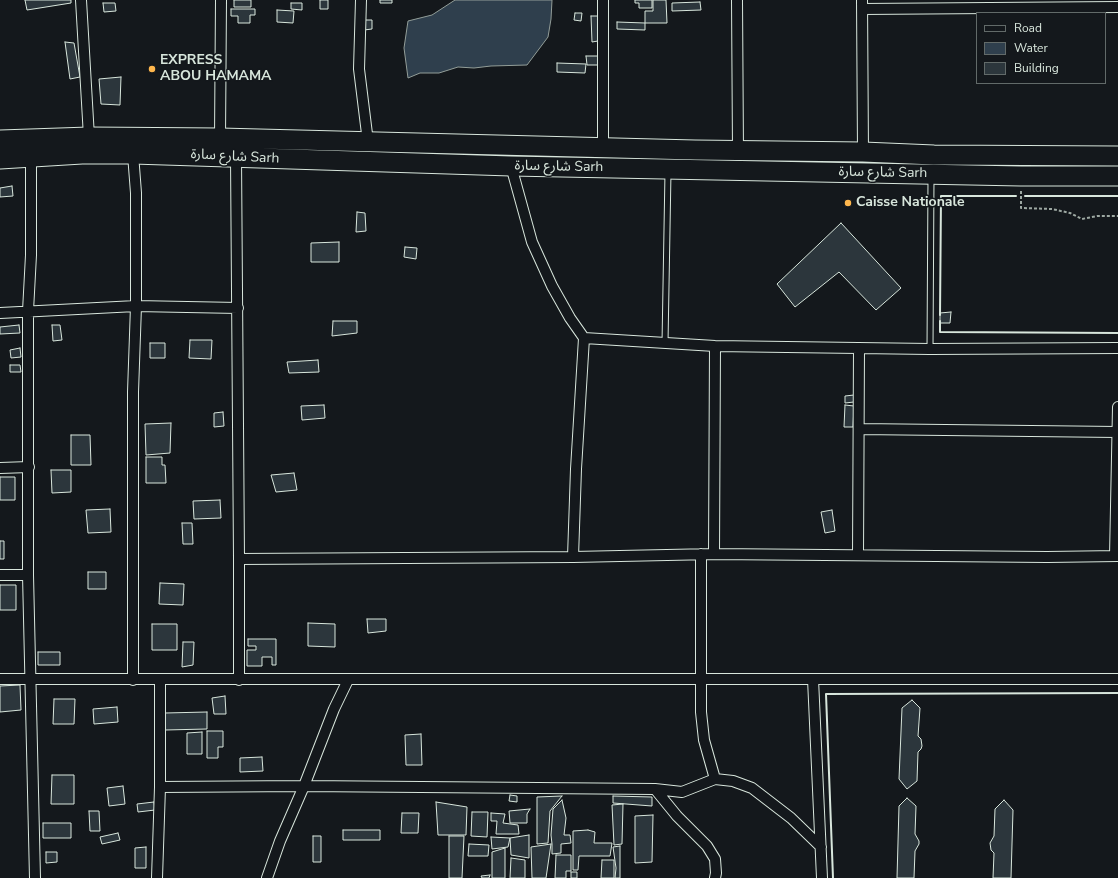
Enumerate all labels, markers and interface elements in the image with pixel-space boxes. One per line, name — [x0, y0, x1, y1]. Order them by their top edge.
legend — [976, 12, 1106, 84]
text: Road — [1014, 20, 1042, 36]
text: Water — [1014, 40, 1048, 56]
place label: EXPRESS ABOU HAMAMA — [160, 53, 272, 86]
text: Building — [1014, 60, 1059, 76]
marker: EXPRESS ABOU HAMAMA — [147, 64, 157, 74]
street label: شارع سارة Sarh — [190, 146, 280, 168]
street label: شارع سارة Sarh — [514, 158, 604, 176]
street label: شارع سارة Sarh — [838, 164, 928, 182]
place label: Caisse Nationale — [856, 195, 964, 211]
marker: Caisse Nationale — [843, 198, 853, 208]

